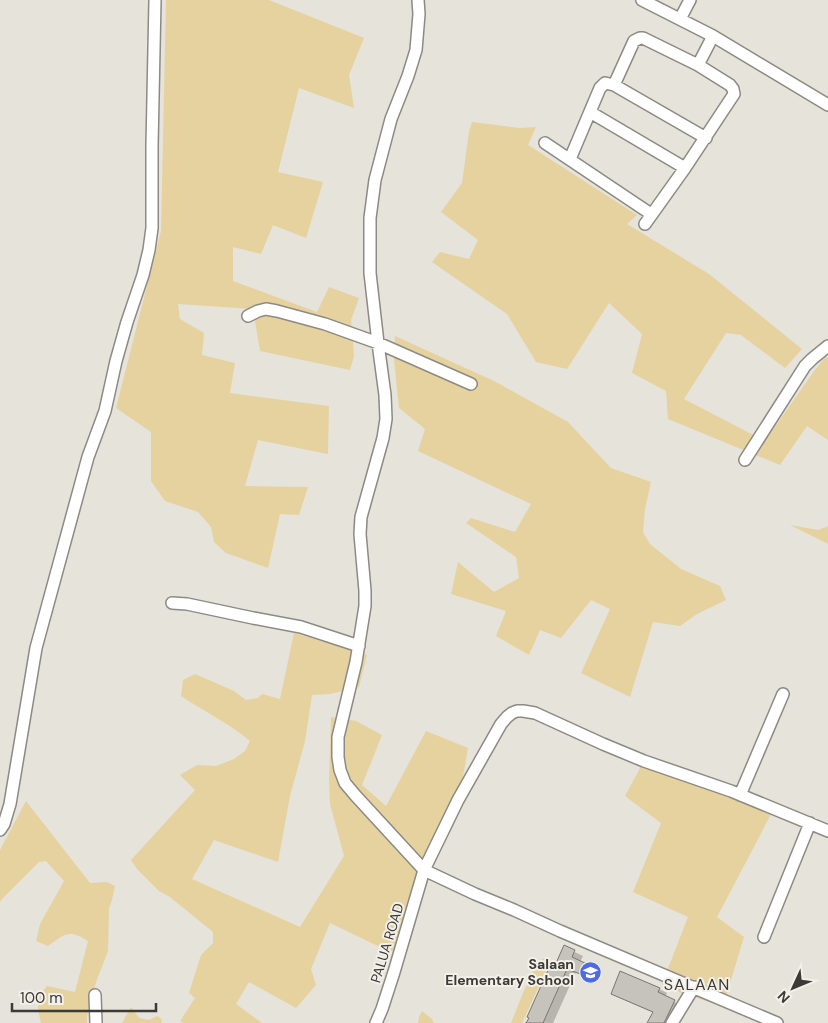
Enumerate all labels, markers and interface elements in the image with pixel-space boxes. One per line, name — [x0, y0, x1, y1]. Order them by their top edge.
street label: PALUA ROAD — [366, 901, 408, 985]
place label: Salaan Elementary School — [445, 955, 574, 989]
school or university icon: Salaan Elementary School — [578, 960, 602, 984]
north arrow — [768, 963, 818, 1013]
district label: SALAAN — [664, 974, 730, 995]
scale bar — [12, 980, 156, 1012]
text: N — [774, 987, 794, 1007]
text: 100 m — [20, 988, 63, 1008]

